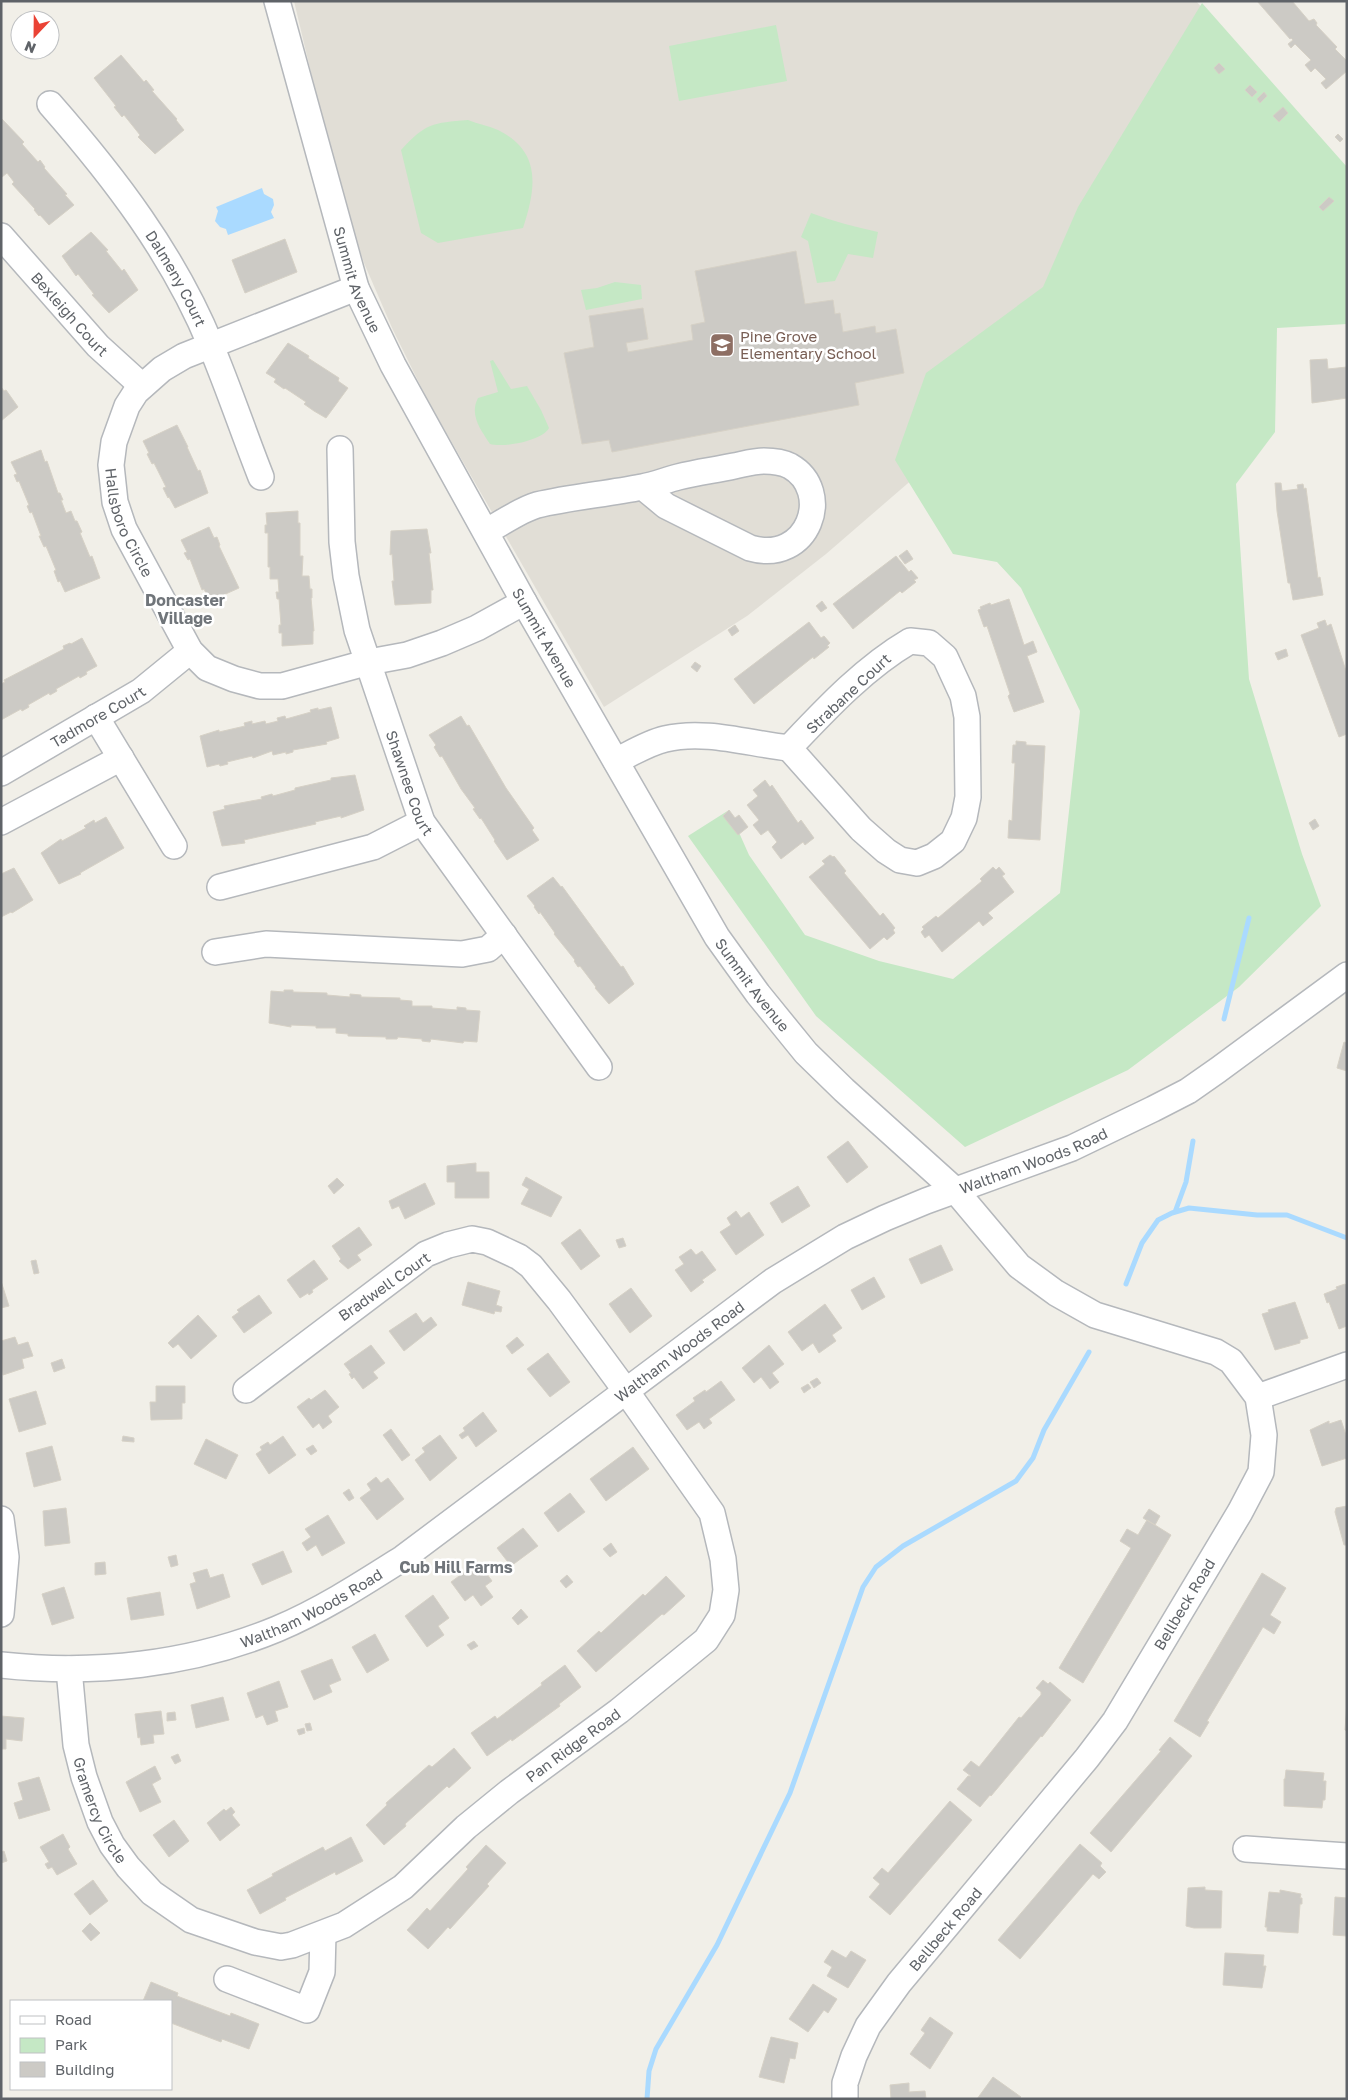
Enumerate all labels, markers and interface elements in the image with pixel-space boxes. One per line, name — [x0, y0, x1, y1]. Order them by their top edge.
north arrow — [10, 10, 60, 60]
text: N — [22, 38, 38, 57]
street label: Summit Avenue — [330, 224, 385, 336]
street label: Dalmeny Court — [142, 227, 210, 329]
street label: Bexleigh Court — [28, 268, 112, 360]
place label: Pine Grove Elementary School — [740, 327, 876, 362]
school or university icon: Pine Grove Elementary School — [709, 332, 735, 358]
street label: Hallsboro Circle — [102, 467, 157, 580]
street label: Summit Avenue — [509, 585, 580, 691]
district label: Doncaster Village — [145, 590, 225, 628]
street label: Strabane Court — [802, 649, 894, 737]
street label: Tadmore Court — [47, 682, 149, 751]
street label: Shawnee Court — [383, 728, 438, 839]
street label: Summit Avenue — [712, 935, 794, 1035]
street label: Waltham Woods Road — [957, 1123, 1110, 1197]
street label: Bradwell Court — [335, 1248, 433, 1324]
street label: Waltham Woods Road — [611, 1297, 747, 1406]
street label: Bellbeck Road — [1150, 1555, 1218, 1653]
district label: Cub Hill Farms — [399, 1557, 513, 1577]
street label: Waltham Woods Road — [238, 1565, 385, 1651]
street label: Pan Ridge Road — [522, 1704, 624, 1786]
street label: Gramercy Circle — [70, 1755, 131, 1867]
street label: Bellbeck Road — [905, 1884, 985, 1974]
legend — [10, 2000, 172, 2090]
text: Road — [55, 2010, 92, 2028]
text: Park — [55, 2035, 88, 2053]
text: Building — [55, 2060, 115, 2078]

